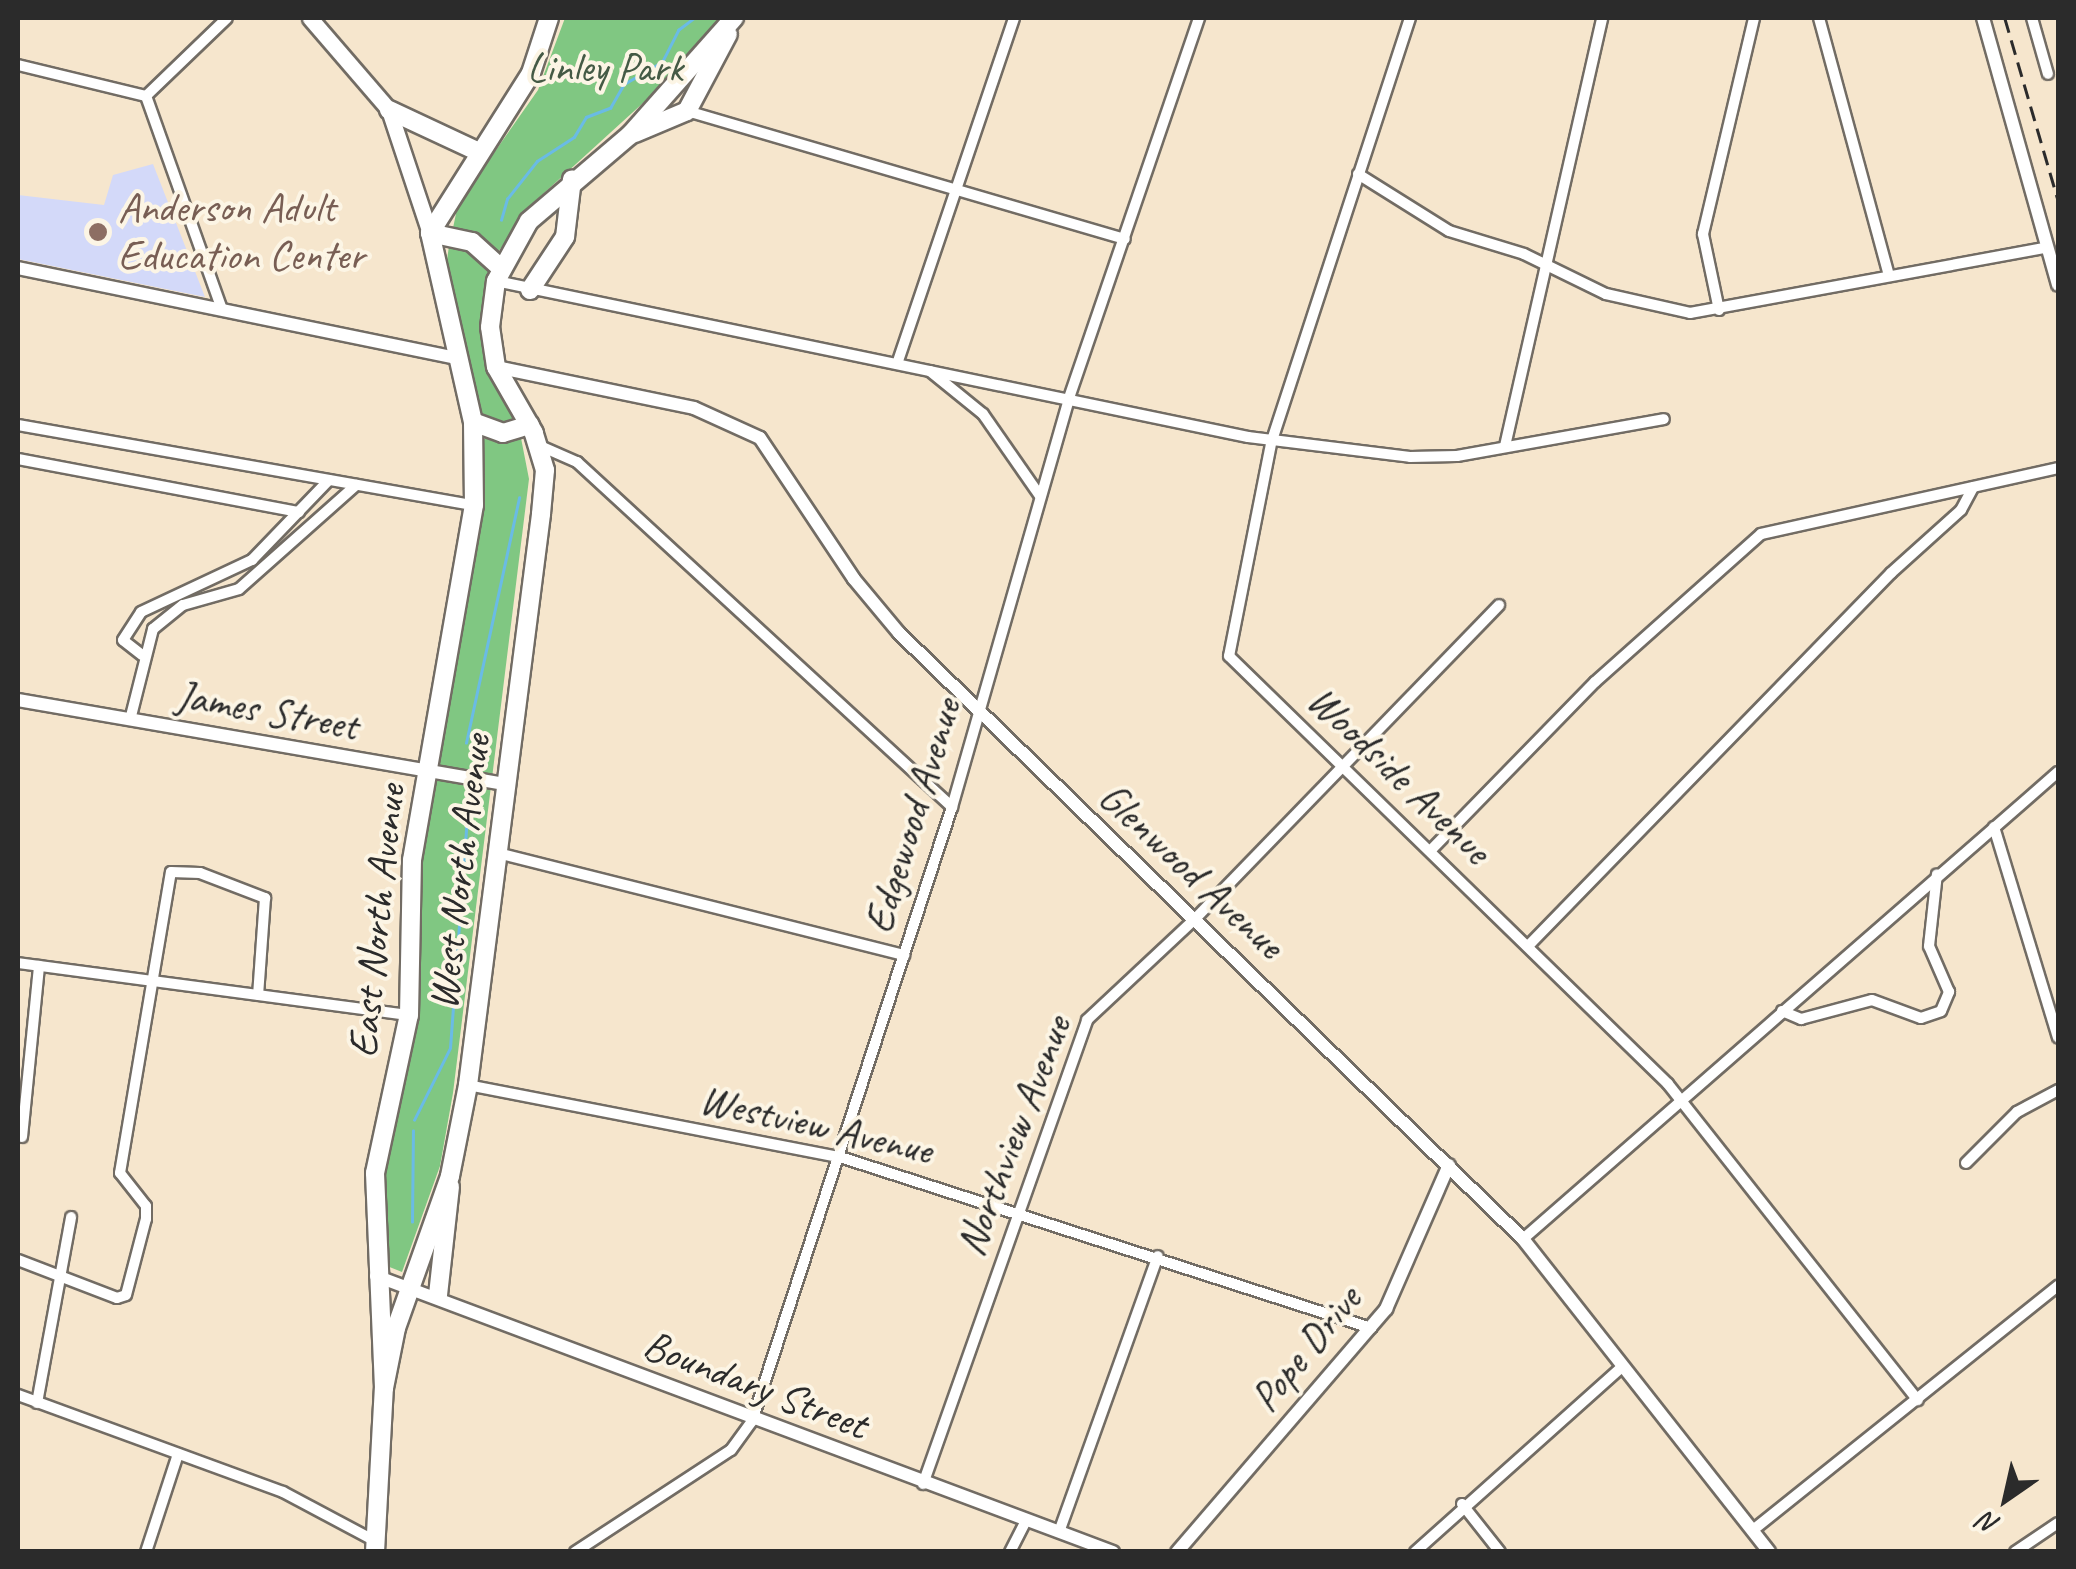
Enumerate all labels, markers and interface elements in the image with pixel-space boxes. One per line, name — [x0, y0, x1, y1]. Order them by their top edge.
park label: Linley Park — [527, 43, 683, 93]
place label: Anderson Adult Education Center — [118, 183, 364, 282]
marker: Anderson Adult Education Center — [87, 221, 109, 243]
street label: James Street — [172, 670, 362, 752]
street label: Woodside Avenue — [1297, 675, 1501, 875]
street label: Edgewood Avenue — [854, 693, 972, 939]
street label: West North Avenue — [418, 731, 502, 1013]
street label: Glenwood Avenue — [1088, 772, 1294, 970]
street label: East North Avenue — [338, 782, 416, 1060]
street label: Northview Avenue — [945, 1009, 1083, 1263]
street label: Westview Avenue — [695, 1074, 937, 1176]
street label: Pope Drive — [1240, 1276, 1372, 1422]
street label: Boundary Street — [636, 1319, 874, 1451]
north arrow — [1956, 1449, 2056, 1549]
text: N — [1972, 1505, 2006, 1544]

